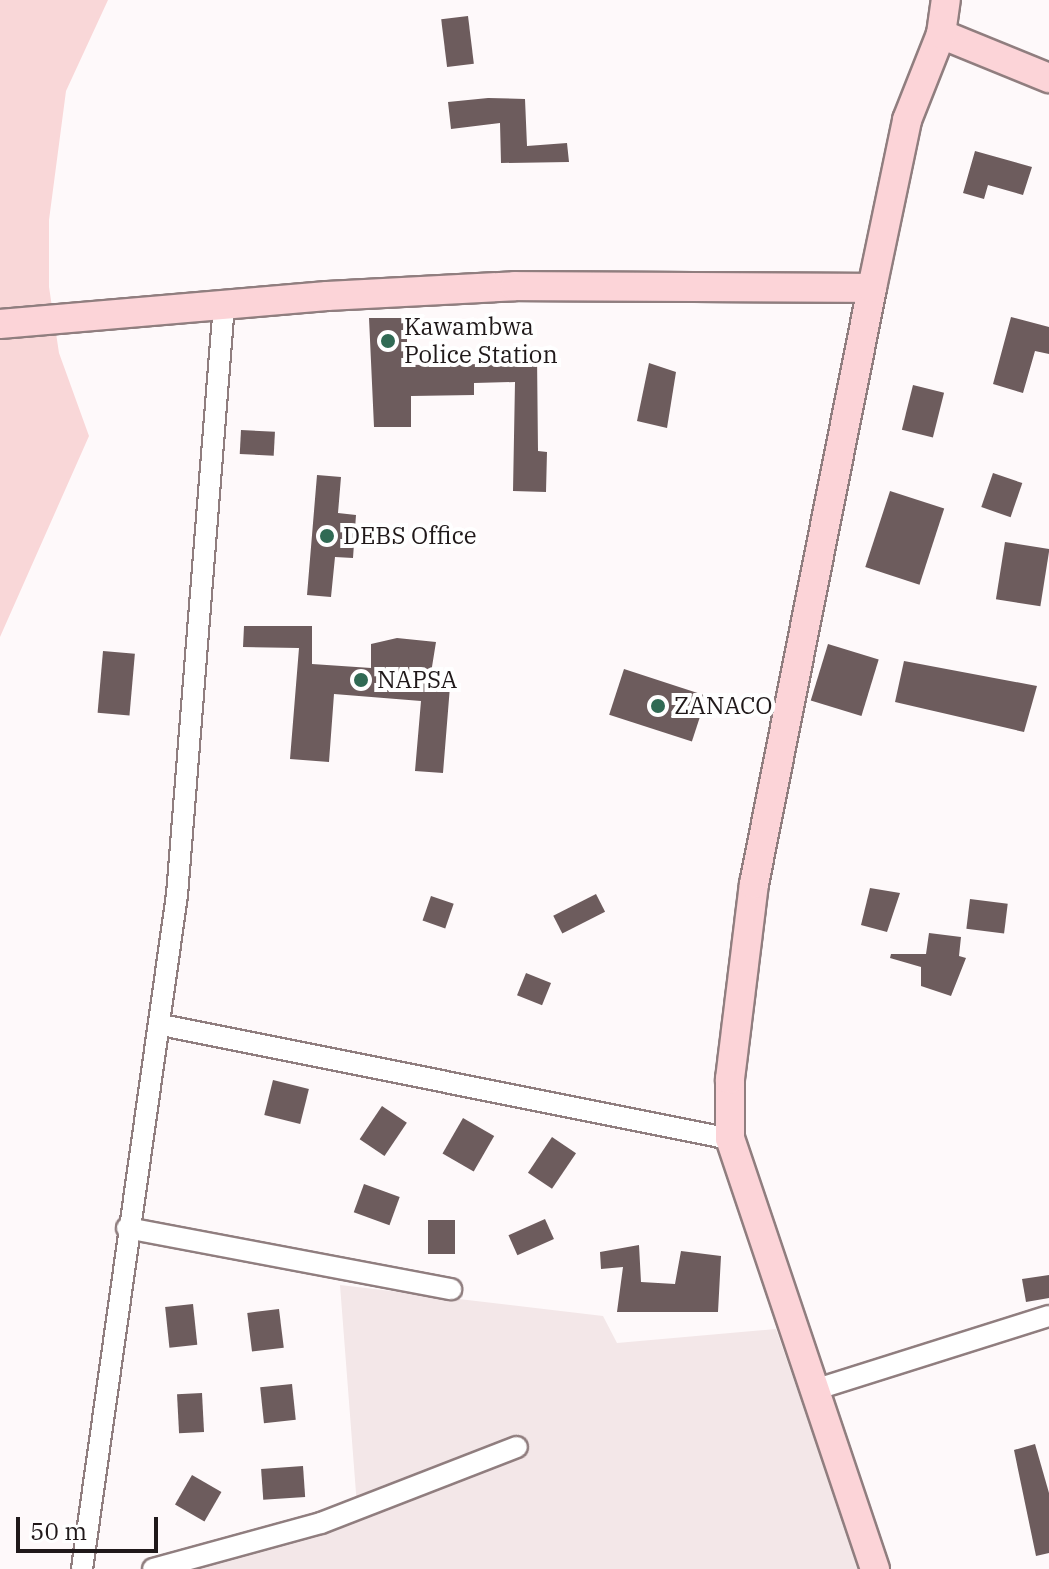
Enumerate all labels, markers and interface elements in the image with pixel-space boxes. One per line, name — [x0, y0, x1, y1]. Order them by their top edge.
place label: Kawambwa Police Station — [404, 313, 558, 369]
marker: Kawambwa Police Station — [379, 332, 397, 350]
place label: DEBS Office — [343, 522, 477, 550]
marker: DEBS Office — [318, 527, 336, 545]
place label: NAPSA — [377, 666, 457, 694]
marker: NAPSA — [352, 671, 370, 689]
place label: ZANACO — [674, 692, 772, 720]
marker: ZANACO — [649, 697, 667, 715]
scale bar — [20, 1501, 162, 1551]
text: 50 m — [30, 1515, 87, 1547]

